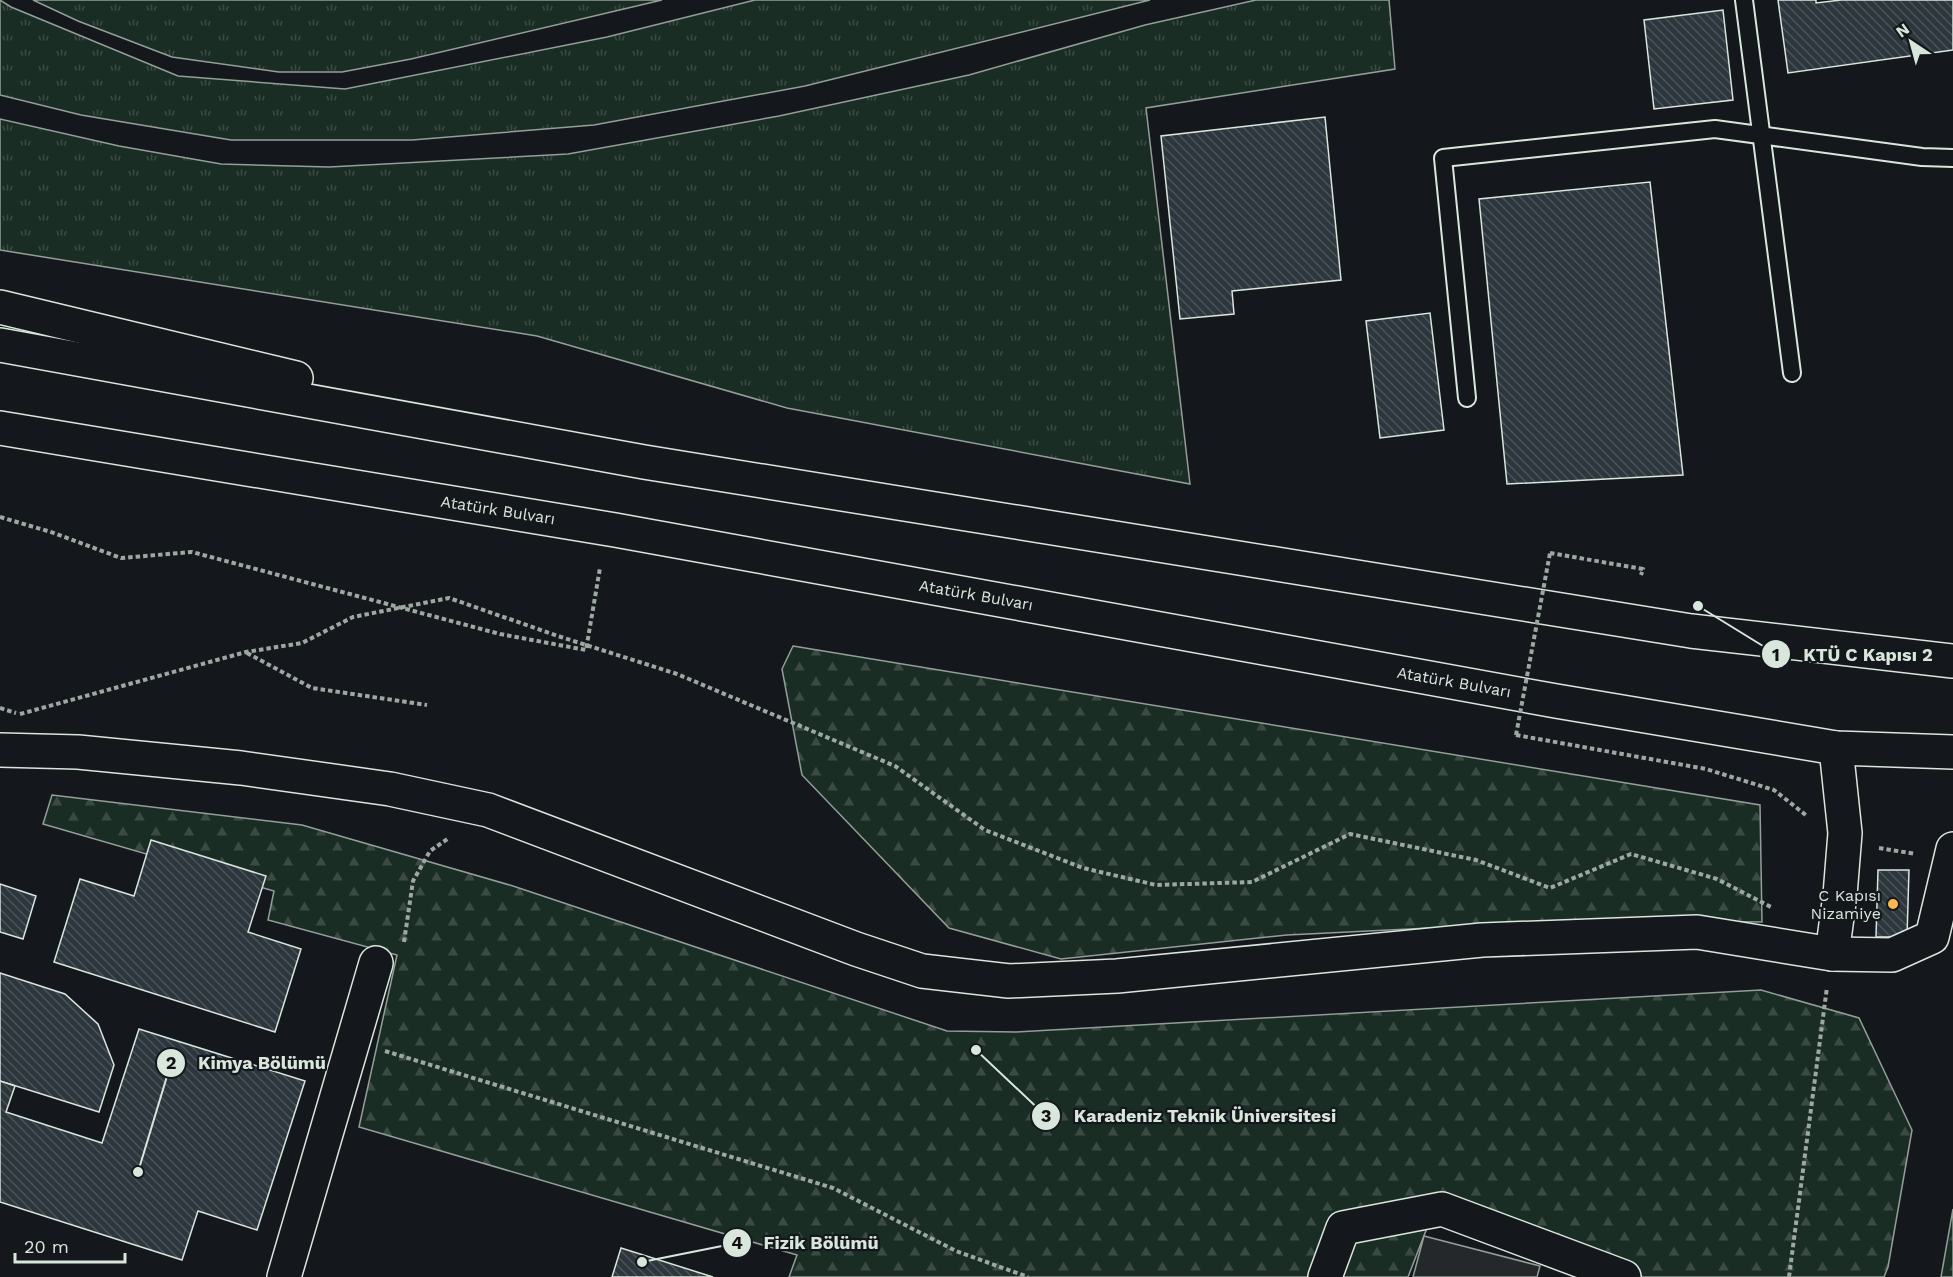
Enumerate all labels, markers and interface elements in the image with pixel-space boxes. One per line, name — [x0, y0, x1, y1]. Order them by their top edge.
north arrow — [1881, 12, 1941, 72]
text: N — [1892, 19, 1913, 41]
street label: Atatürk Bulvarı — [439, 492, 557, 528]
street label: Atatürk Bulvarı — [917, 576, 1035, 614]
callout: KTÜ C Kapısı 2 — [1761, 636, 1945, 672]
text: 1 — [1772, 644, 1780, 665]
text: KTÜ C Kapısı 2 — [1803, 644, 1933, 665]
street label: Atatürk Bulvarı — [1395, 663, 1513, 701]
place label: C Kapısı Nizamiye — [1810, 886, 1881, 923]
marker: C Kapısı Nizamiye — [1886, 897, 1900, 911]
callout: Kimya Bölümü — [156, 1045, 338, 1081]
text: 2 — [166, 1052, 176, 1073]
text: Kimya Bölümü — [198, 1052, 326, 1073]
callout: Karadeniz Teknik Üniversitesi — [1031, 1098, 1348, 1134]
text: 3 — [1041, 1105, 1051, 1126]
text: Karadeniz Teknik Üniversitesi — [1074, 1105, 1336, 1126]
callout: Fizik Bölümü — [722, 1225, 891, 1261]
scale bar — [15, 1226, 124, 1264]
text: 4 — [731, 1232, 743, 1253]
text: Fizik Bölümü — [763, 1232, 879, 1253]
text: 20 m — [24, 1236, 69, 1257]

